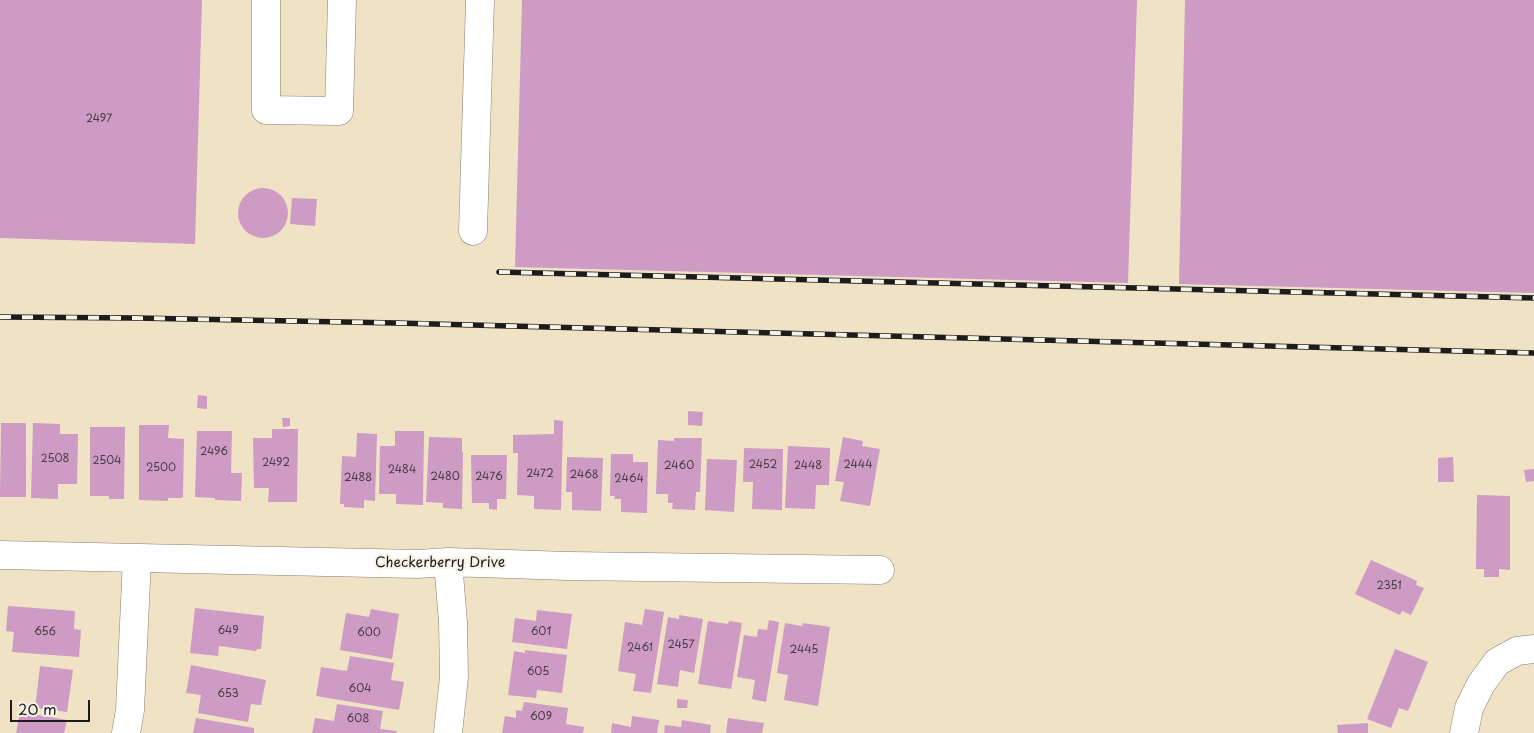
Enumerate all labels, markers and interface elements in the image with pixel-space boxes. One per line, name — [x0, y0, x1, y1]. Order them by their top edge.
house number: 2497 — [86, 112, 112, 126]
house number: 2496 — [200, 445, 228, 459]
house number: 2508 — [41, 452, 69, 466]
house number: 2504 — [92, 454, 122, 468]
house number: 2492 — [262, 456, 290, 470]
house number: 2452 — [749, 458, 777, 472]
house number: 2444 — [844, 458, 872, 472]
house number: 2460 — [664, 459, 694, 473]
house number: 2448 — [794, 459, 822, 473]
house number: 2500 — [146, 461, 176, 475]
house number: 2484 — [388, 463, 416, 477]
house number: 2472 — [526, 467, 554, 481]
house number: 2468 — [569, 468, 599, 482]
house number: 2480 — [430, 470, 460, 484]
house number: 2476 — [475, 470, 503, 484]
house number: 2488 — [344, 471, 372, 485]
house number: 2464 — [614, 472, 644, 486]
street label: Checkerberry Drive — [375, 555, 505, 571]
house number: 2351 — [1376, 579, 1402, 593]
house number: 649 — [217, 624, 239, 638]
house number: 656 — [34, 625, 56, 639]
house number: 601 — [531, 625, 551, 639]
house number: 600 — [357, 626, 381, 640]
house number: 2457 — [667, 638, 695, 652]
house number: 2461 — [627, 641, 653, 655]
house number: 2445 — [790, 643, 818, 657]
house number: 605 — [527, 665, 549, 679]
house number: 604 — [348, 682, 372, 696]
house number: 653 — [217, 687, 239, 701]
scale bar — [12, 690, 92, 722]
text: 20 m — [18, 697, 57, 720]
house number: 609 — [530, 710, 552, 724]
house number: 608 — [347, 712, 369, 726]

